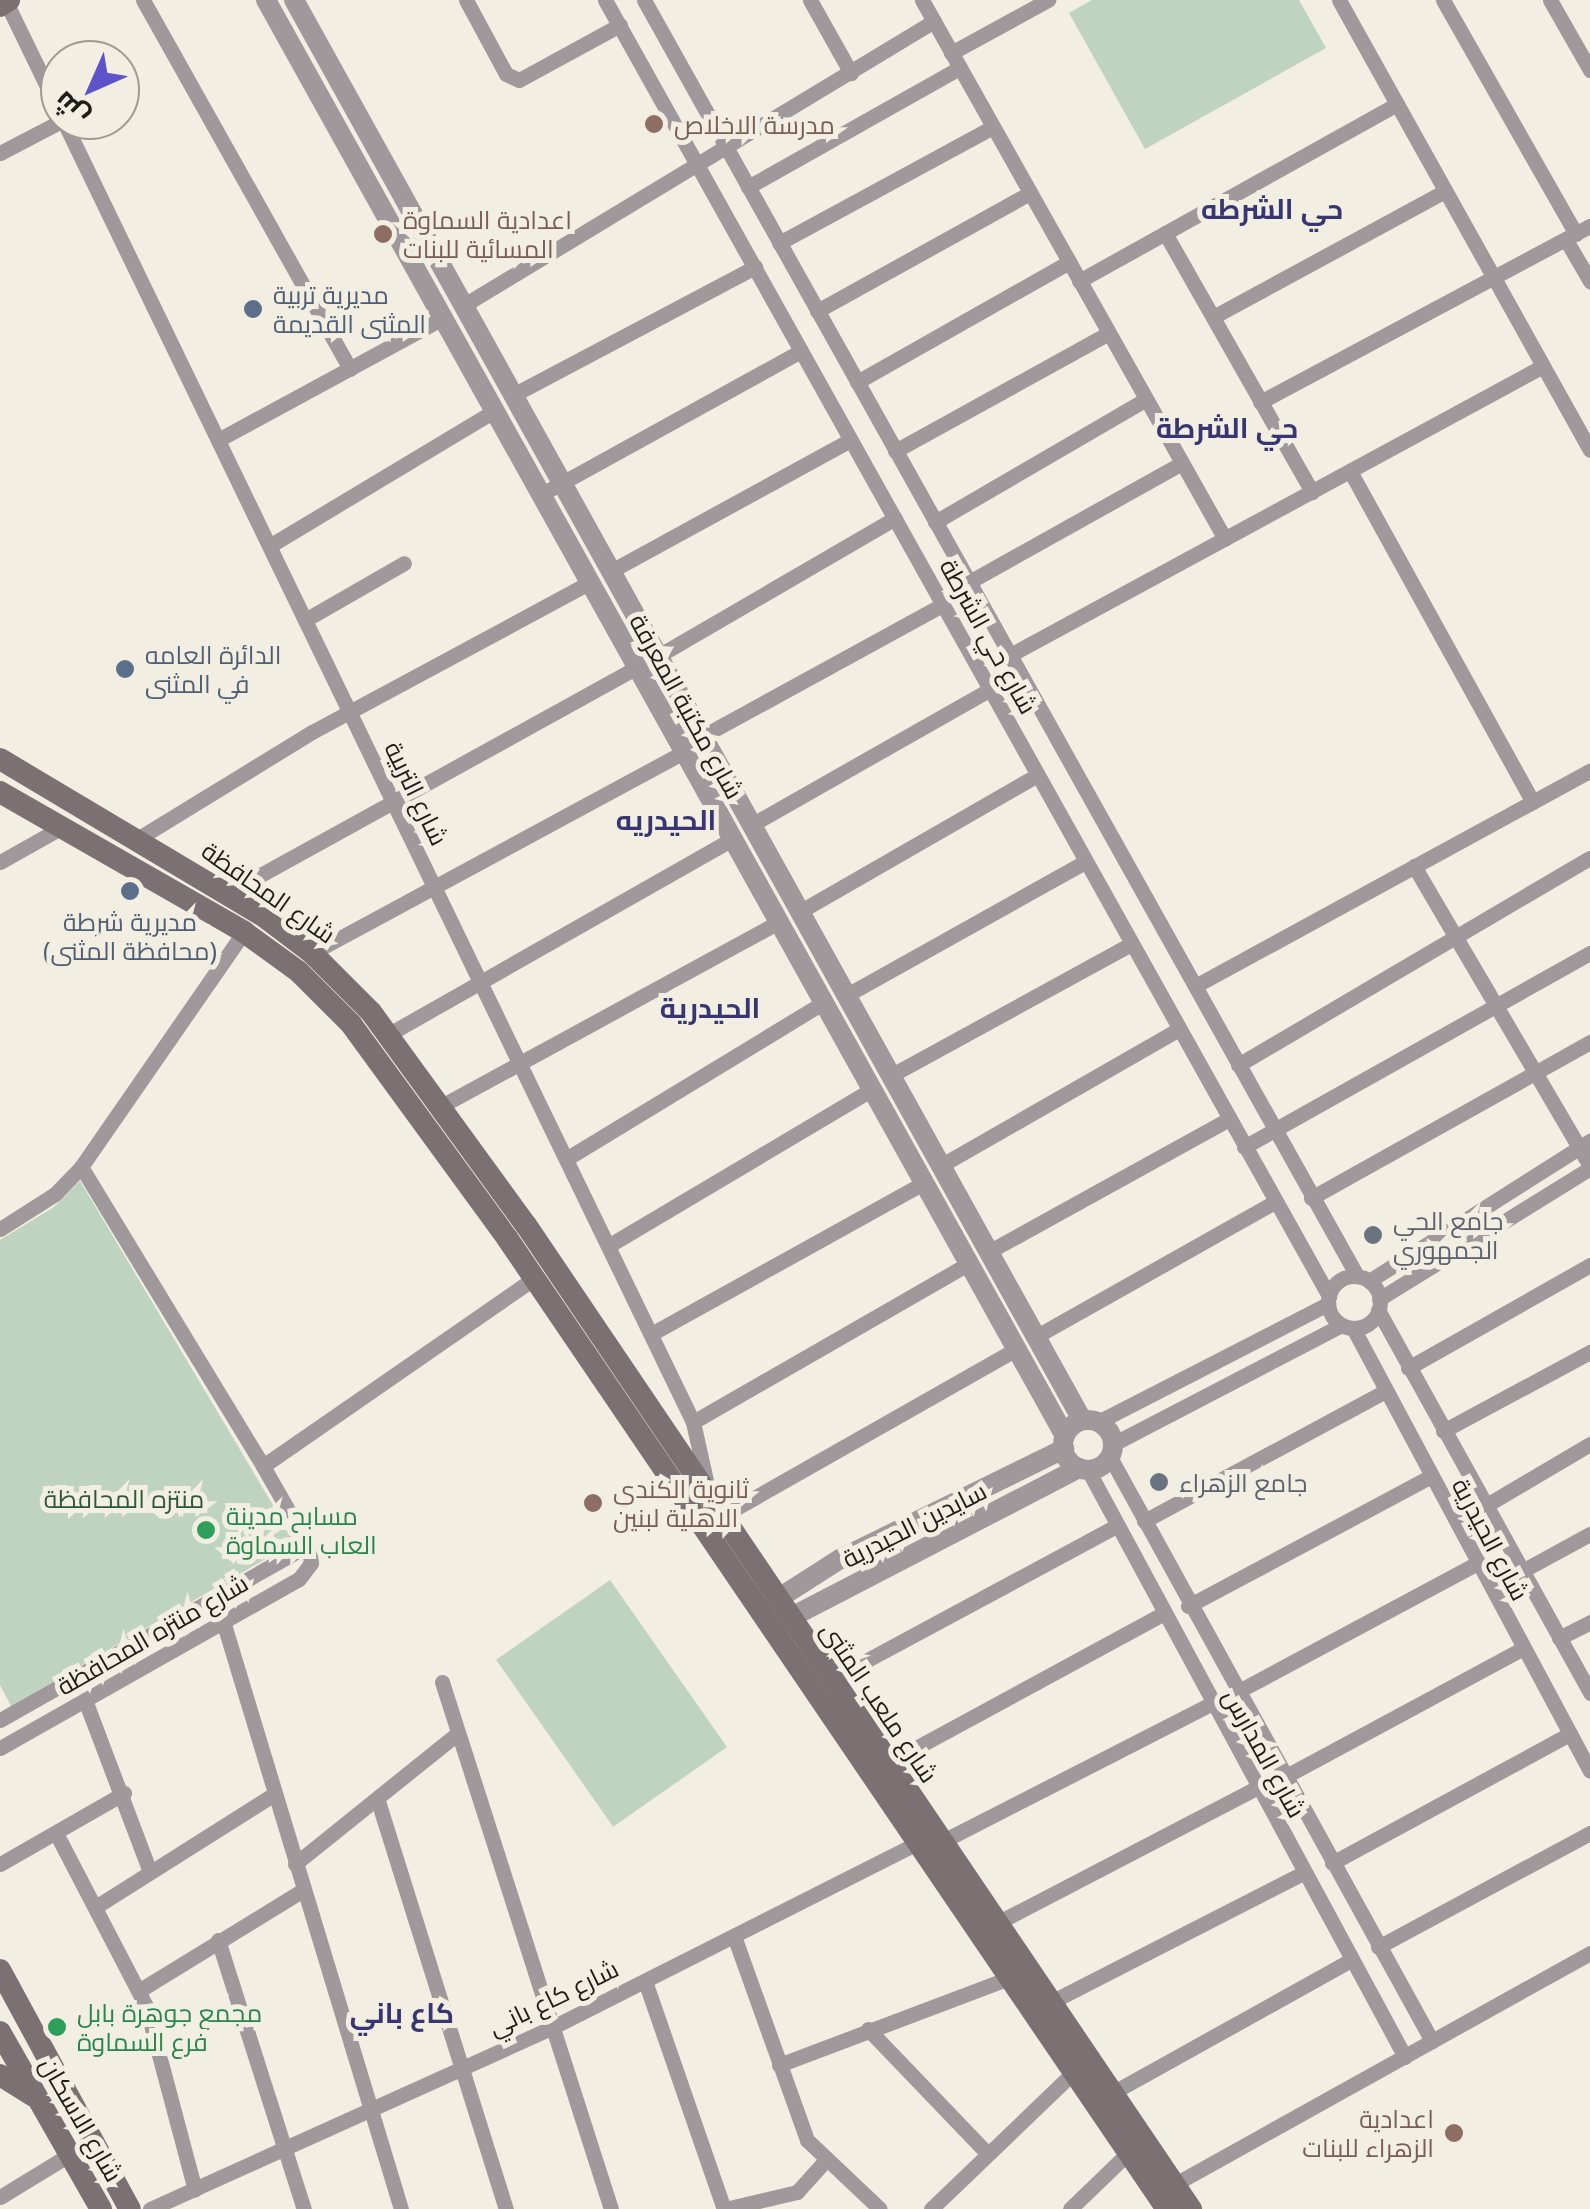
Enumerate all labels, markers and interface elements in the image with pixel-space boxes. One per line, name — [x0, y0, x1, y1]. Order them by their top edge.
north arrow — [40, 40, 140, 140]
text: ش — [44, 84, 96, 136]
place label: مدرسة الاخلاص — [674, 109, 835, 139]
marker: مدرسة الاخلاص — [643, 113, 665, 135]
district label: حي الشرطه — [1201, 191, 1343, 225]
place label: اعدادية السماوة المسائية للبنات — [403, 205, 572, 264]
marker: اعدادية السماوة المسائية للبنات — [372, 223, 394, 245]
place label: مديرية تربية المثنى القديمة — [273, 280, 426, 339]
marker: مديرية تربية المثنى القديمة — [242, 298, 264, 320]
district label: حي الشرطة — [1156, 410, 1298, 444]
street label: شارع حي الشرطة — [934, 553, 1044, 719]
street label: شارع مكتبة المعرفة — [624, 608, 750, 804]
place label: الدائرة العامه في المثنى — [145, 640, 281, 699]
marker: الدائرة العامه في المثنى — [114, 658, 136, 680]
street label: شارع التربية — [379, 736, 455, 850]
district label: الحيدريه — [616, 802, 716, 836]
street label: شارع المحافظة — [196, 835, 342, 949]
marker: مديرية شرطة (محافظة المثنى) — [119, 880, 141, 902]
place label: مديرية شرطة (محافظة المثنى) — [43, 907, 217, 966]
district label: الحيدرية — [660, 990, 760, 1024]
place label: جامع الحي الجمهوري — [1393, 1206, 1503, 1265]
marker: جامع الحي الجمهوري — [1362, 1224, 1384, 1246]
place label: جامع الزهراء — [1179, 1467, 1307, 1497]
marker: جامع الزهراء — [1148, 1471, 1170, 1493]
street label: شارع الحيدرية — [1446, 1473, 1536, 1605]
place label: ثانوية الكندي الاهلية لبنين — [613, 1474, 749, 1533]
street label: سايدين الحيدرية — [837, 1475, 991, 1573]
park label: منتزه المحافظة — [44, 1483, 204, 1513]
marker: ثانوية الكندي الاهلية لبنين — [582, 1492, 604, 1514]
place label: مسابح مدينة العاب السماوة — [226, 1501, 377, 1560]
marker: مسابح مدينة العاب السماوة — [195, 1519, 217, 1541]
street label: شارع منتزه المحافظة — [51, 1567, 253, 1701]
street label: شارع ملعب المثنى — [815, 1616, 945, 1788]
street label: شارع المدارس — [1217, 1683, 1313, 1823]
street label: شارع كاع باني — [483, 1953, 623, 2041]
district label: كاع باني — [350, 1995, 454, 2029]
place label: مجمع جوهرة بابل فرع السماوة — [77, 1998, 262, 2057]
marker: مجمع جوهرة بابل فرع السماوة — [46, 2016, 68, 2038]
street label: شارع الاسكان — [34, 2051, 130, 2187]
place label: اعدادية الزهراء للبنات — [1302, 2104, 1434, 2163]
marker: اعدادية الزهراء للبنات — [1443, 2122, 1465, 2144]

